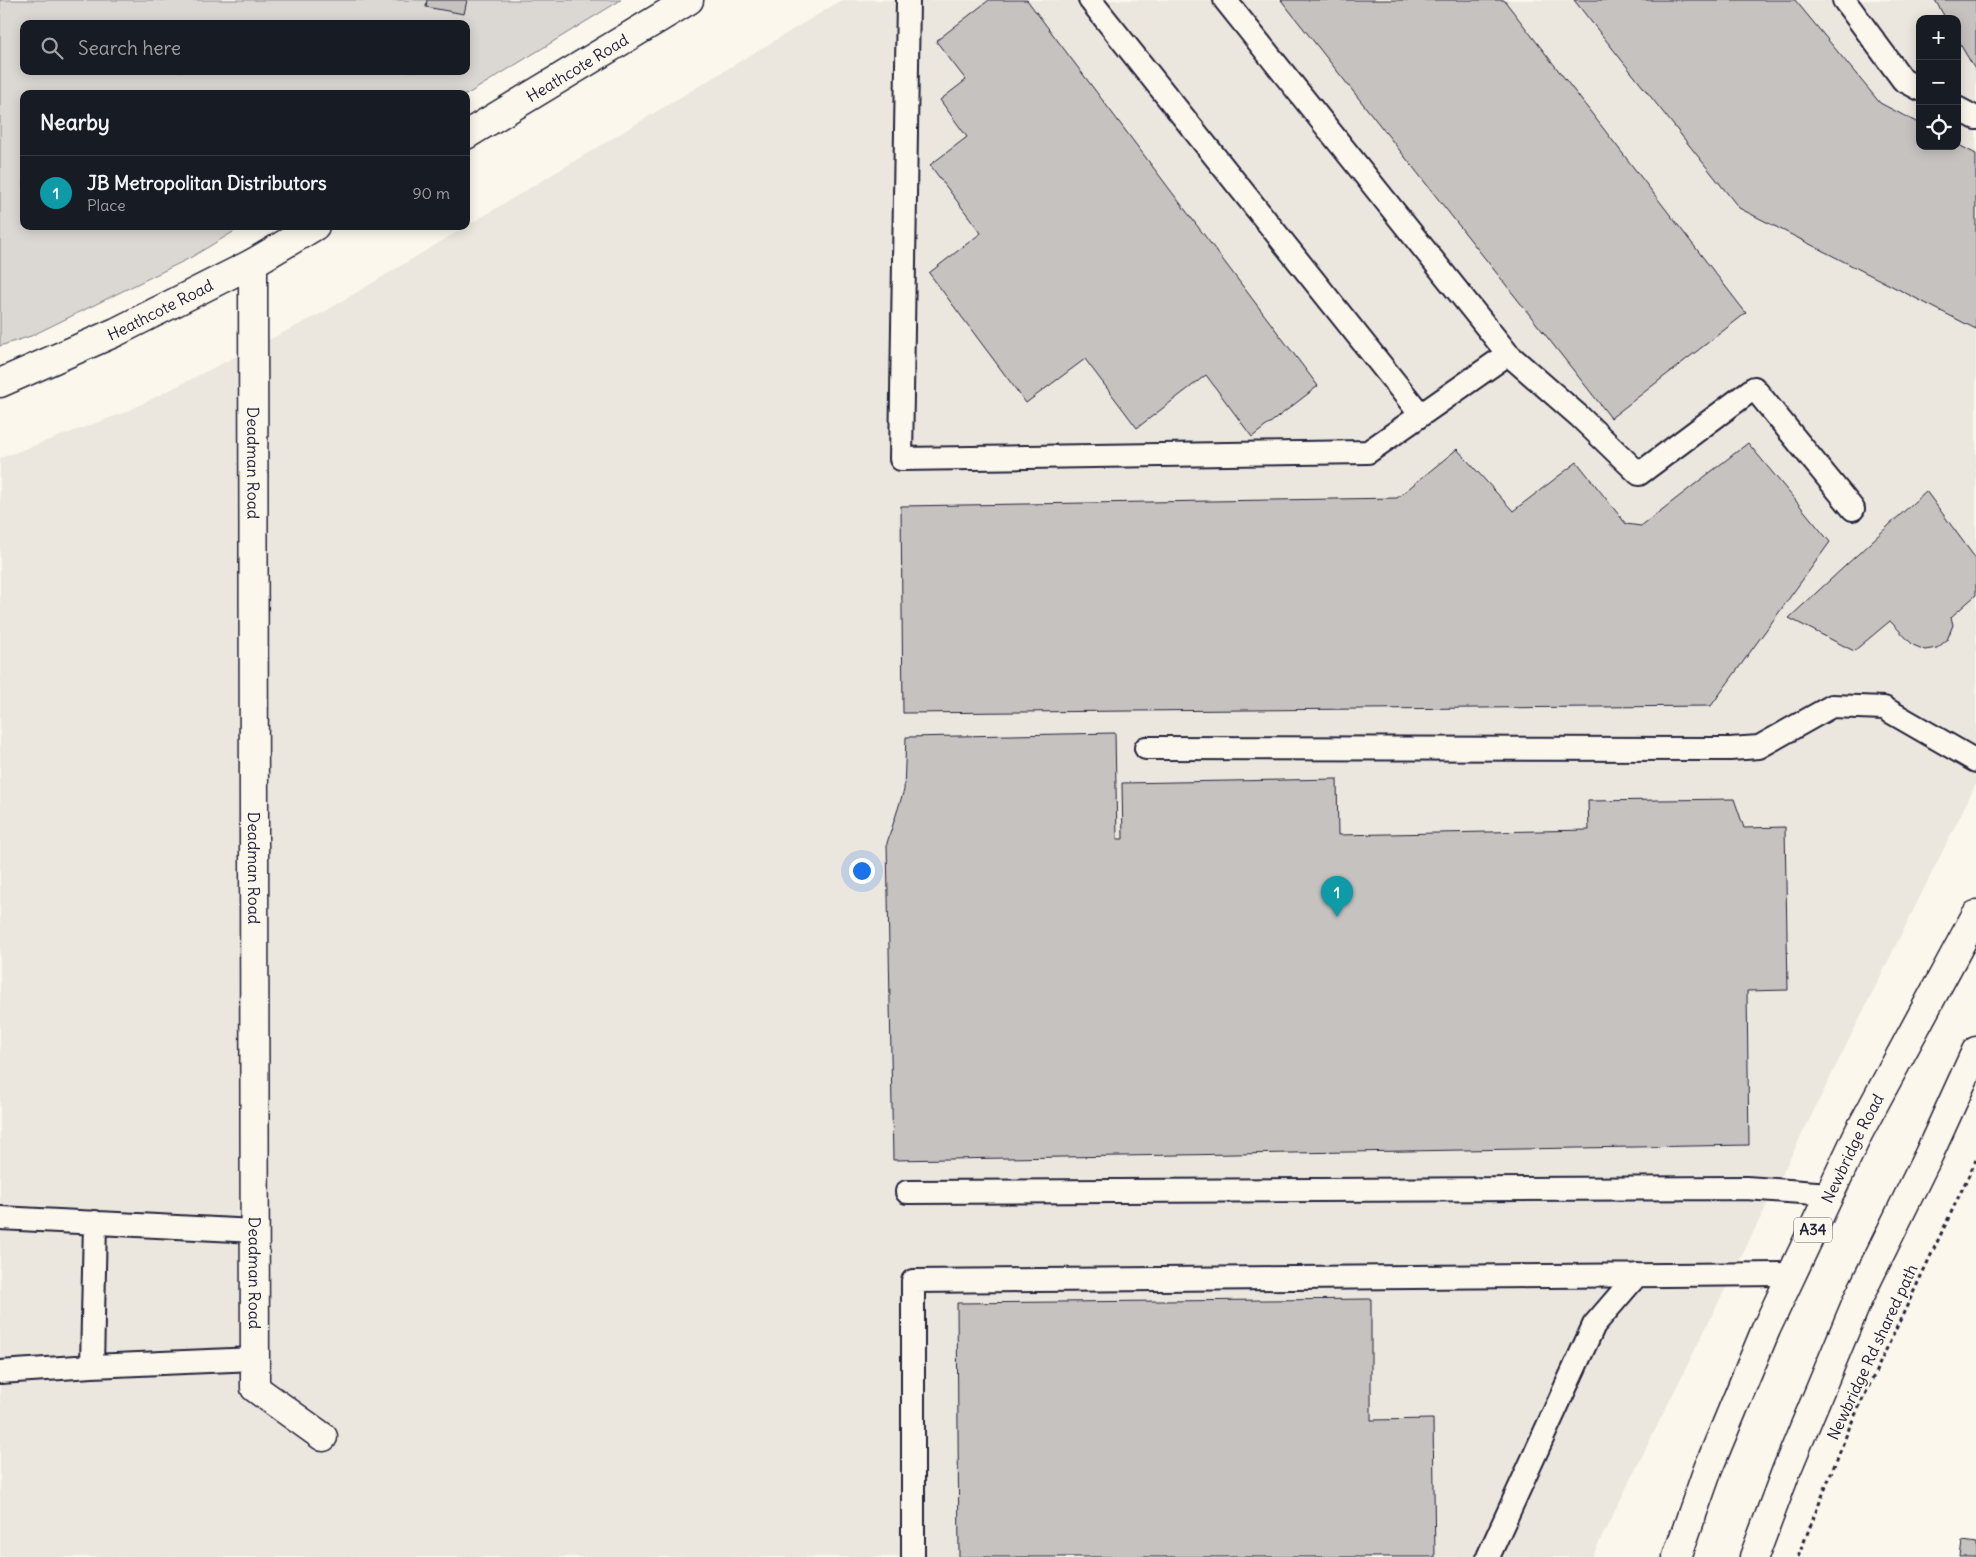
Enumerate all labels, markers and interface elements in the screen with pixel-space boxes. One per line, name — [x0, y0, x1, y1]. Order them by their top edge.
map controls — [1916, 15, 1961, 150]
button: + — [1916, 15, 1961, 60]
search box — [20, 20, 470, 75]
street label: Heathcote Road — [522, 29, 632, 106]
icon: search — [38, 34, 66, 62]
text: Search here — [78, 36, 181, 60]
button: − — [1916, 60, 1961, 105]
button: locate — [1916, 105, 1961, 150]
text: Nearby — [40, 109, 110, 136]
text: JB Metropolitan Distributors — [87, 171, 327, 195]
text: 1 — [53, 183, 59, 203]
text: 90 m — [412, 183, 450, 203]
text: Place — [87, 195, 126, 215]
street label: Heathcote Road — [104, 275, 216, 345]
street label: Deadman Road — [243, 407, 263, 519]
street label: Deadman Road — [244, 812, 264, 924]
your location — [849, 858, 875, 884]
pin: 1 — [1321, 876, 1353, 917]
street label: Newbridge Road — [1817, 1090, 1888, 1206]
street label: Deadman Road — [245, 1217, 265, 1329]
road number: A34 — [1794, 1218, 1832, 1242]
street label: Newbridge Rd shared path — [1822, 1261, 1922, 1443]

